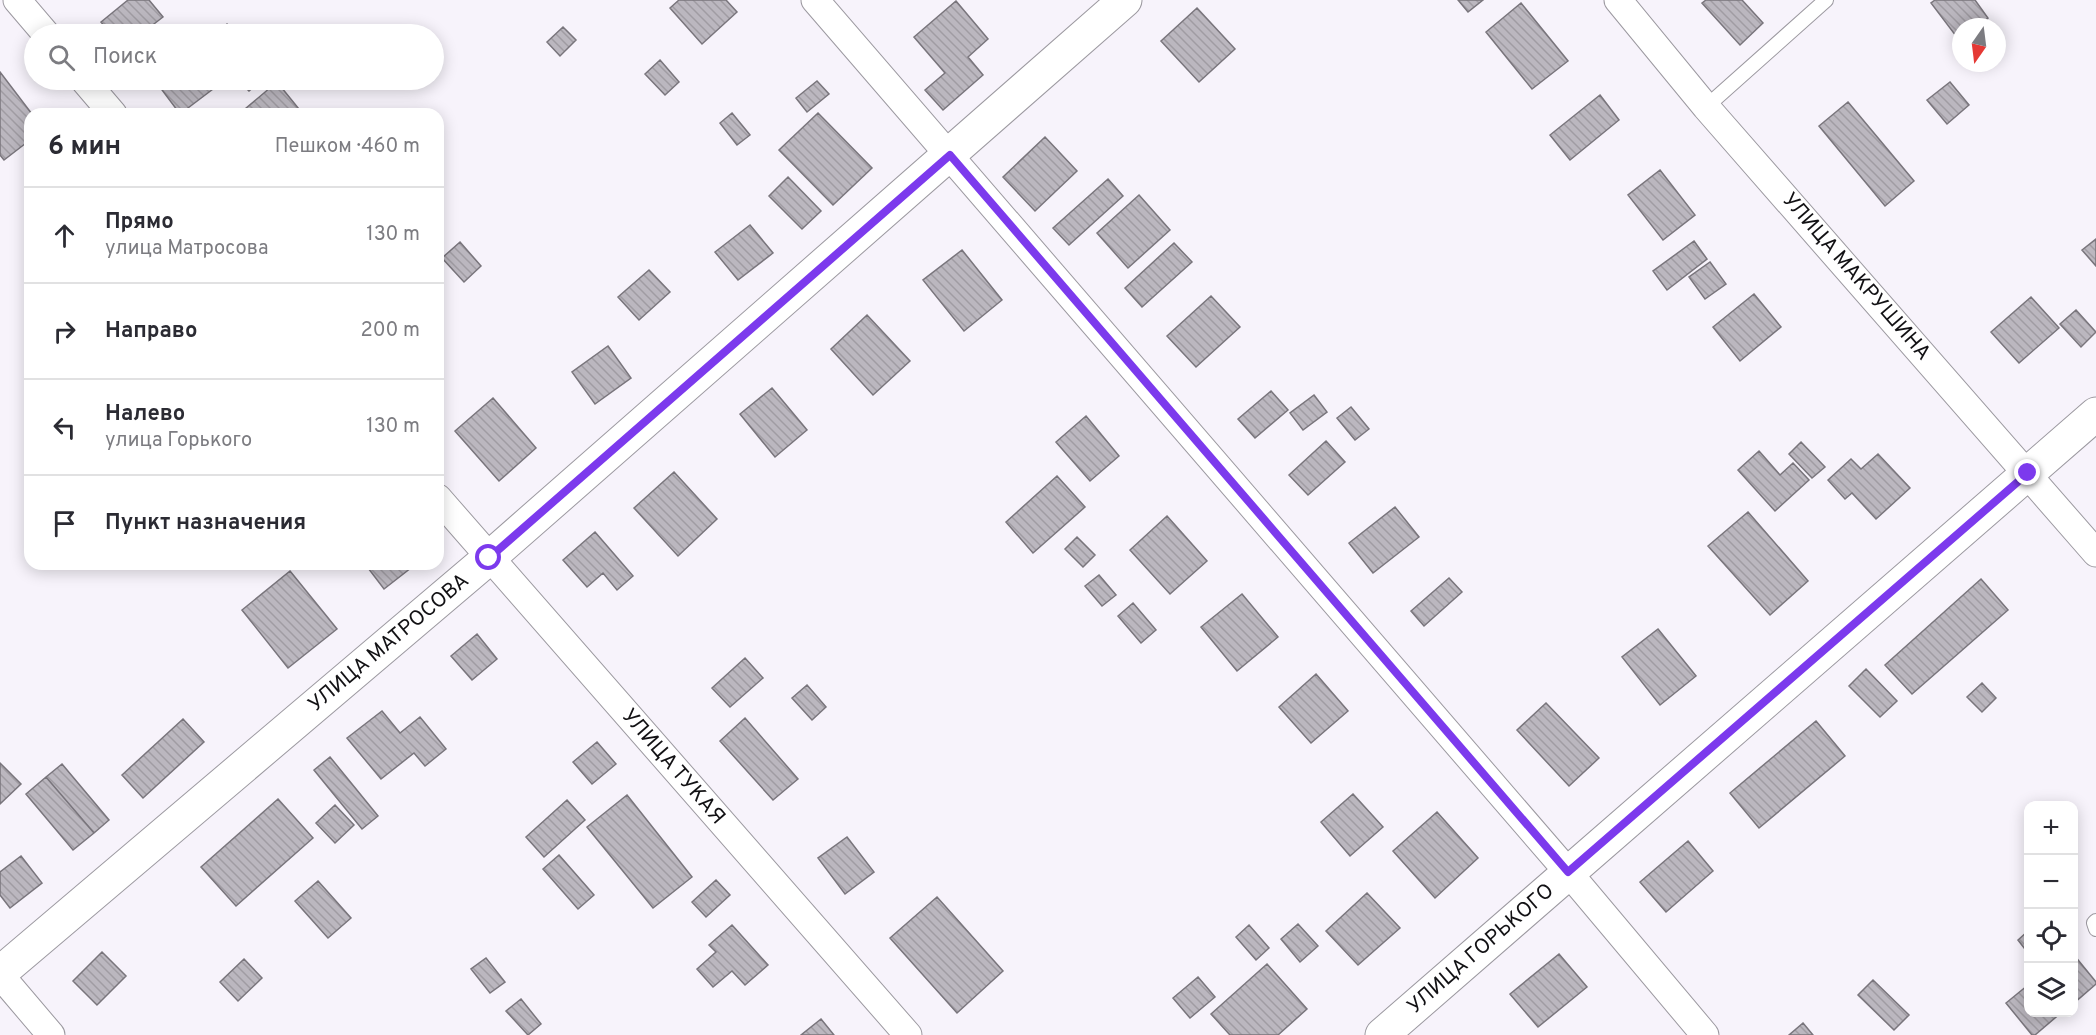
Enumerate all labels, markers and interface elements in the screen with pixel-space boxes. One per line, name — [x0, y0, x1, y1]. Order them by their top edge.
north arrow — [1952, 18, 2006, 72]
search box — [24, 24, 444, 90]
icon: search — [45, 41, 78, 74]
text: Поиск — [93, 44, 157, 71]
text: 6 мин — [48, 131, 121, 164]
text: Пешком · 460 m — [275, 134, 420, 160]
street label: УЛИЦА МАКРУШИНА — [1776, 187, 1936, 367]
text: Прямо — [105, 209, 174, 236]
icon: ahead — [48, 219, 81, 252]
text: 130 m — [366, 222, 420, 248]
text: улица Матросова — [105, 236, 268, 262]
icon: right — [48, 315, 81, 348]
text: Направо — [105, 318, 197, 345]
text: 200 m — [361, 318, 420, 344]
text: Налево — [105, 401, 185, 428]
icon: left — [48, 411, 81, 444]
text: 130 m — [366, 414, 420, 440]
text: улица Горького — [105, 428, 252, 454]
route end — [2014, 459, 2040, 485]
icon: arrive — [48, 507, 81, 540]
text: Пункт назначения — [105, 510, 306, 537]
route start — [475, 544, 501, 570]
street label: УЛИЦА МАТРОСОВА — [303, 568, 475, 718]
street label: УЛИЦА ТУКАЯ — [615, 703, 731, 831]
map controls — [2024, 801, 2078, 1017]
button: + — [2024, 801, 2078, 855]
button: − — [2024, 855, 2078, 909]
street label: УЛИЦА ГОРЬКОГО — [1402, 878, 1560, 1020]
button: locate — [2024, 909, 2078, 963]
button: layers — [2024, 963, 2078, 1017]

